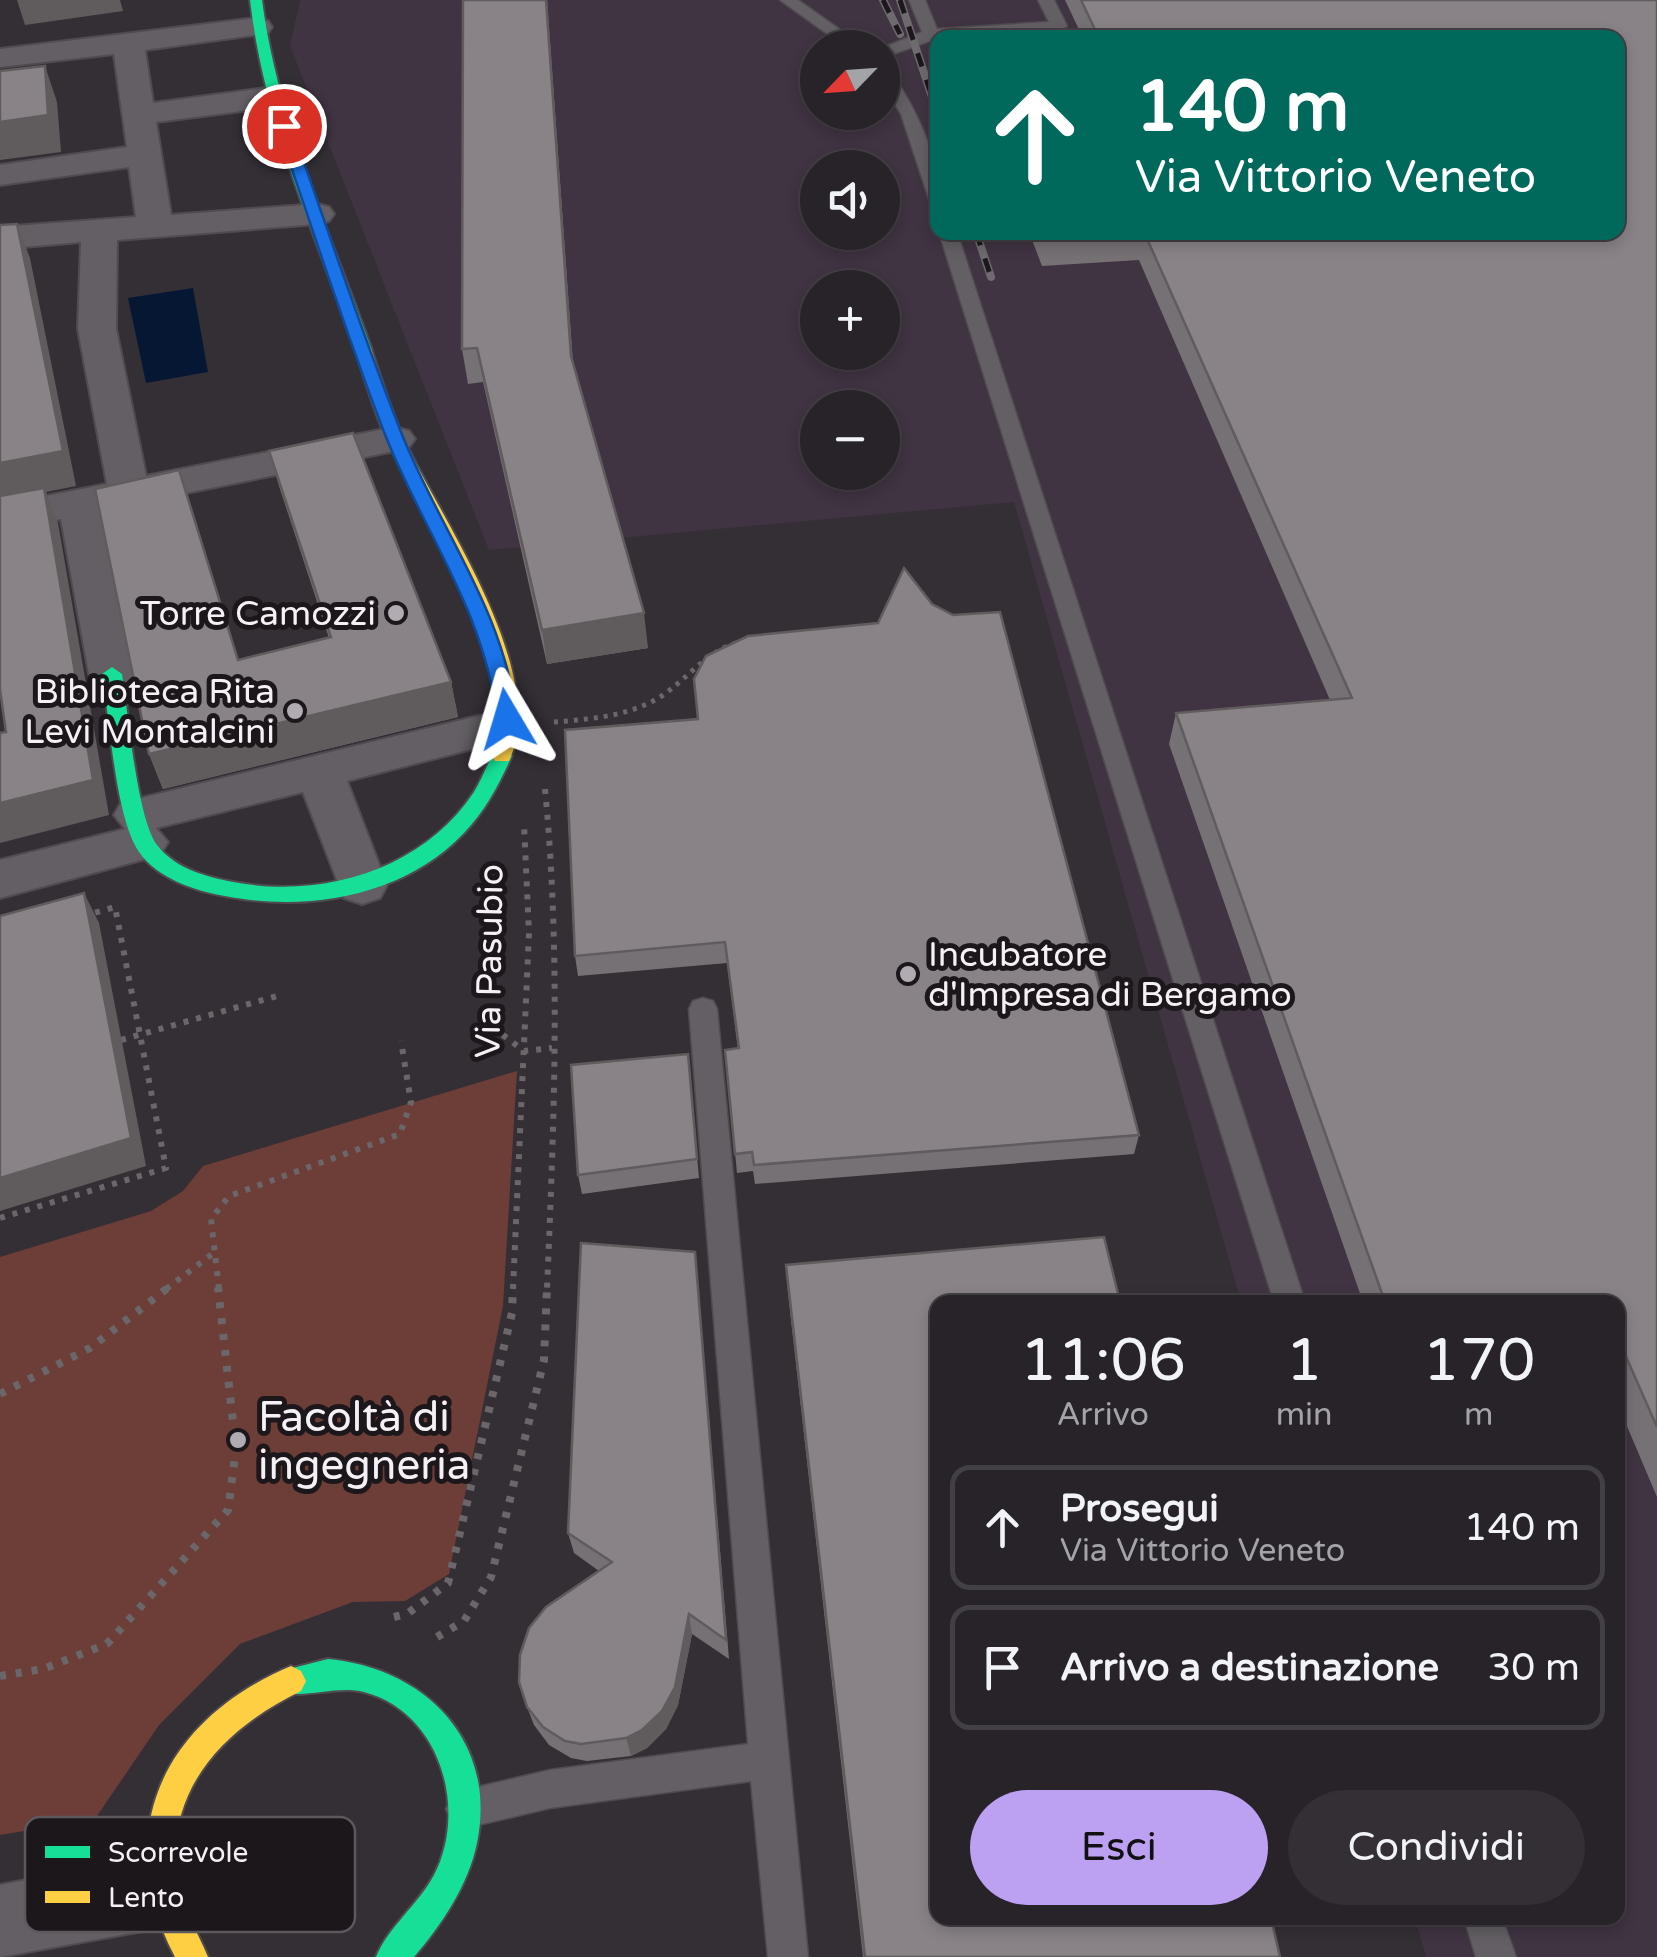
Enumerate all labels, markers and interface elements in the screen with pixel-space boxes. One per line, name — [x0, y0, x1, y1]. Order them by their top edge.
north arrow — [800, 30, 900, 130]
map controls — [800, 30, 900, 490]
text: 140 m — [1135, 66, 1349, 150]
icon: ahead — [970, 70, 1100, 200]
pin — [242, 84, 327, 169]
icon: arrive — [257, 99, 312, 154]
button: sound — [800, 150, 900, 250]
text: Via Vittorio Veneto — [1135, 151, 1536, 205]
button: + — [800, 270, 900, 370]
button: − — [800, 390, 900, 490]
place label: Torre Camozzi — [139, 593, 376, 635]
marker: Torre Camozzi — [385, 602, 407, 624]
position arrow — [455, 667, 559, 771]
place label: Biblioteca Rita Levi Montalcini — [24, 671, 275, 753]
marker: Biblioteca Rita Levi Montalcini — [284, 700, 306, 722]
street label: Via Pasubio — [467, 864, 513, 1058]
place label: Incubatore d'Impresa di Bergamo — [928, 934, 1292, 1016]
marker: Incubatore d'Impresa di Bergamo — [897, 963, 919, 985]
text: 11:06 — [1020, 1325, 1186, 1397]
text: 1 — [1285, 1325, 1323, 1397]
text: 170 — [1422, 1325, 1535, 1397]
place label: Facoltà di ingegneria — [258, 1392, 470, 1491]
text: Arrivo — [1057, 1396, 1149, 1434]
text: min — [1276, 1396, 1333, 1434]
text: m — [1464, 1396, 1493, 1434]
marker: Facoltà di ingegneria — [227, 1429, 249, 1451]
text: Prosegui — [1060, 1486, 1219, 1532]
icon: ahead — [975, 1500, 1030, 1555]
text: 140 m — [1464, 1505, 1580, 1551]
text: Via Vittorio Veneto — [1060, 1532, 1345, 1570]
icon: arrive — [975, 1640, 1030, 1695]
text: Arrivo a destinazione — [1060, 1645, 1439, 1691]
text: 30 m — [1488, 1645, 1580, 1691]
button: Esci — [970, 1790, 1268, 1905]
button: Condividi — [1288, 1790, 1585, 1905]
legend — [25, 1817, 355, 1932]
text: Scorrevole — [108, 1836, 248, 1870]
text: Lento — [108, 1881, 184, 1915]

